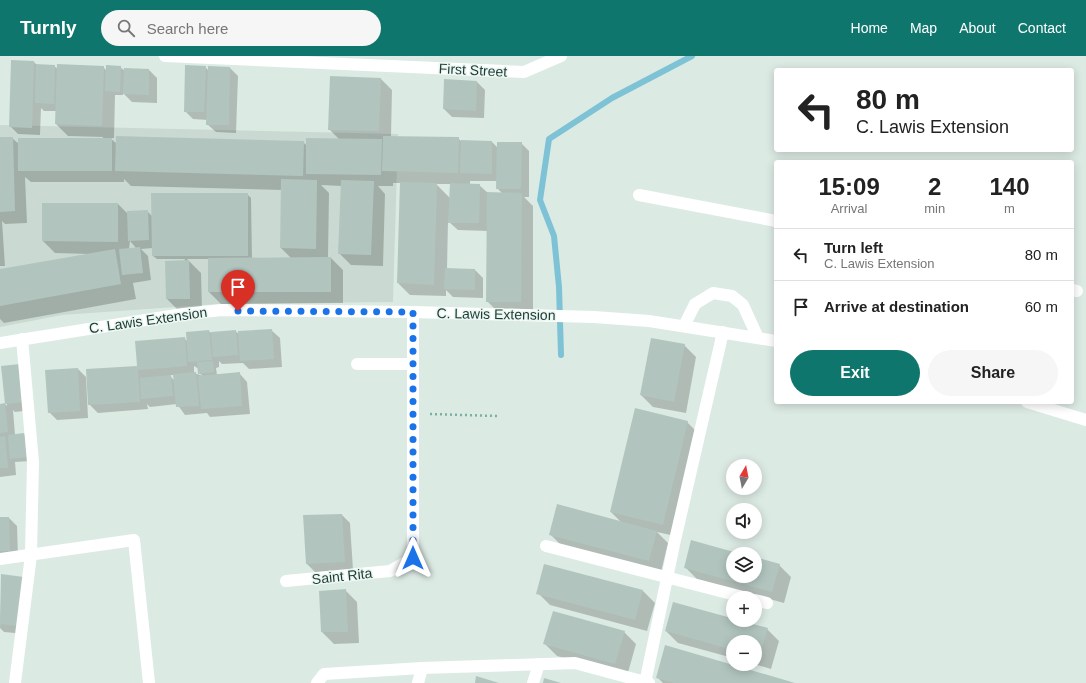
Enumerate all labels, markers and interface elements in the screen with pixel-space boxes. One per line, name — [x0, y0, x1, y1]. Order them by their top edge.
search box — [101, 10, 381, 46]
text: Turnly — [20, 17, 77, 38]
icon: search — [115, 17, 137, 39]
text: Search here — [147, 20, 228, 37]
text: Home — [851, 20, 888, 36]
text: Map — [910, 20, 937, 36]
text: About — [959, 20, 996, 36]
text: Contact — [1018, 20, 1066, 36]
street label: First Street — [438, 60, 508, 80]
icon: left — [790, 84, 842, 136]
text: 80 m — [856, 84, 920, 115]
text: C. Lawis Extension — [856, 117, 1009, 137]
text: 15:09 — [818, 173, 880, 200]
text: 2 — [928, 173, 941, 200]
text: 140 — [990, 173, 1030, 200]
text: Arrival — [831, 201, 868, 216]
text: min — [924, 201, 945, 216]
text: m — [1004, 201, 1015, 216]
text: Turn left — [824, 239, 883, 256]
icon: left — [790, 244, 812, 266]
text: 80 m — [1025, 246, 1058, 263]
text: C. Lawis Extension — [824, 256, 935, 271]
pin — [221, 270, 255, 311]
icon: arrive — [227, 276, 249, 298]
icon: arrive — [790, 296, 812, 318]
text: Arrive at destination — [824, 298, 969, 315]
text: 60 m — [1025, 298, 1058, 315]
street label: C. Lawis Extension — [88, 304, 208, 336]
street label: C. Lawis Extension — [436, 305, 556, 323]
button: Exit — [790, 350, 920, 396]
button: Share — [928, 350, 1058, 396]
north arrow — [726, 459, 762, 495]
map controls — [726, 459, 762, 671]
button: sound — [726, 503, 762, 539]
position arrow — [392, 537, 434, 579]
button: layers — [726, 547, 762, 583]
street label: Saint Rita — [311, 565, 373, 587]
button: + — [726, 591, 762, 627]
button: − — [726, 635, 762, 671]

